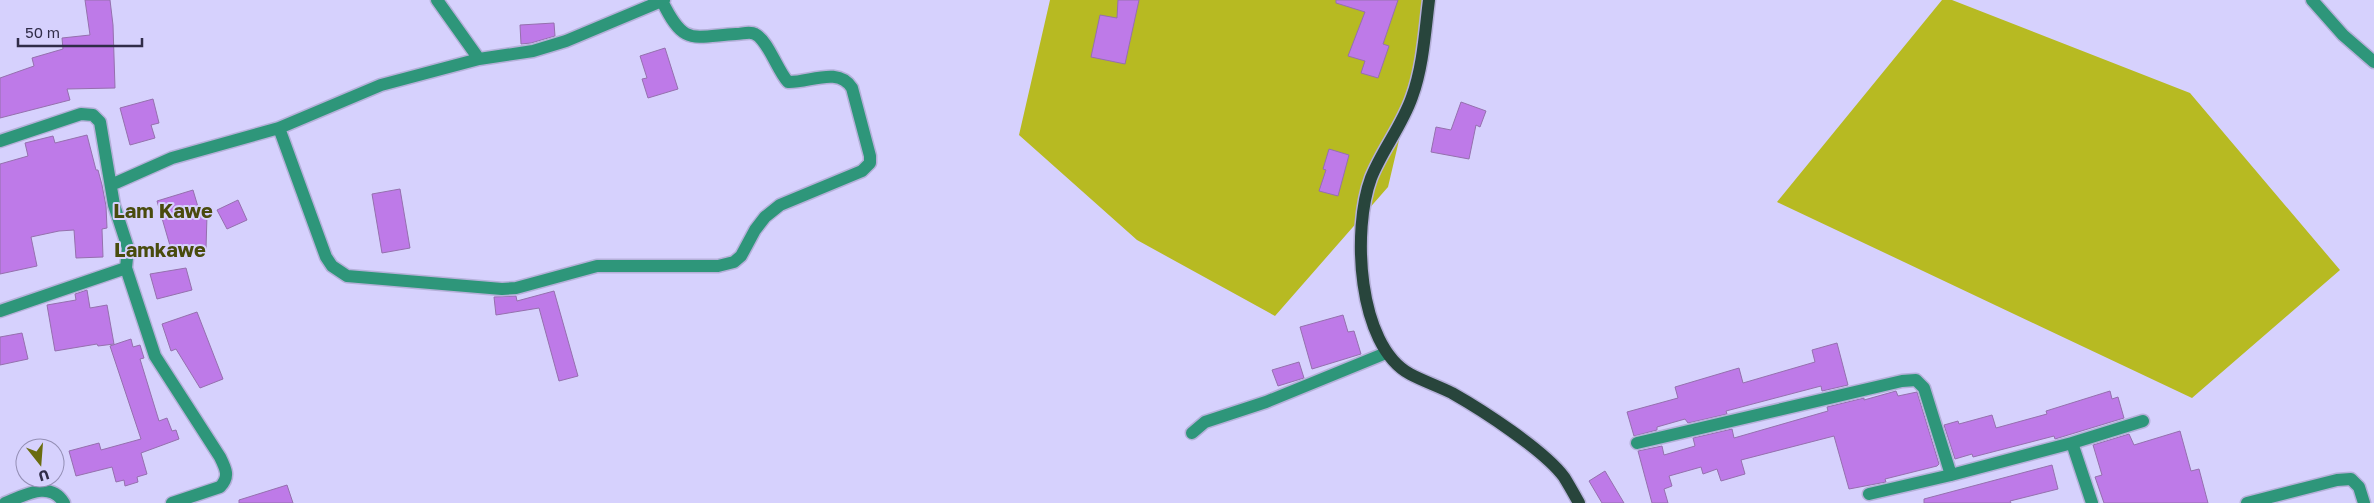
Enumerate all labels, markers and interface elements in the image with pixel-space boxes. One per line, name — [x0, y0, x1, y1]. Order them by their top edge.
scale bar — [18, 15, 141, 47]
text: 50 m — [25, 23, 60, 41]
district label: Lam Kawe — [113, 198, 213, 222]
district label: Lamkawe — [114, 237, 206, 261]
north arrow — [15, 438, 65, 488]
text: U — [37, 466, 51, 486]

